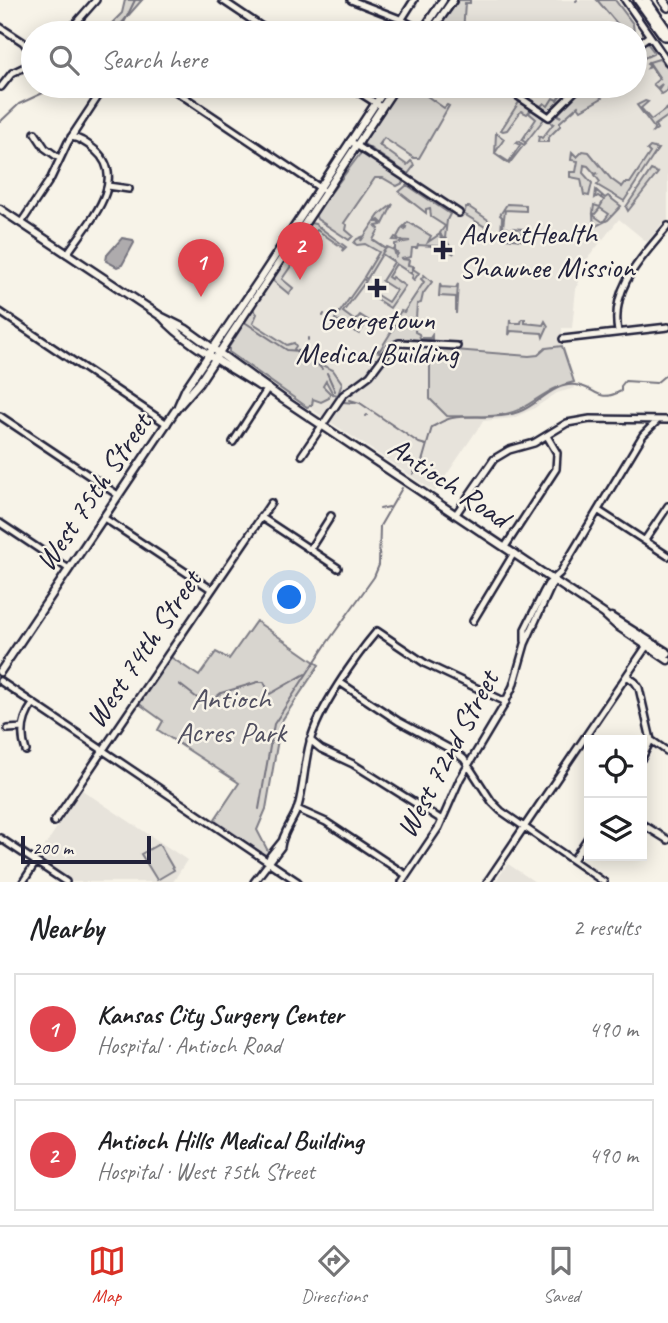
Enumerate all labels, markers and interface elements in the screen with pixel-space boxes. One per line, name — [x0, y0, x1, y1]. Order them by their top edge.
search box — [21, 21, 647, 98]
icon: search — [45, 41, 83, 79]
text: Search here — [101, 43, 207, 76]
place label: AdventHealth Shawnee Mission — [459, 214, 636, 286]
pin: 2 — [277, 222, 323, 280]
pin: 1 — [178, 239, 224, 297]
marker: AdventHealth Shawnee Mission — [433, 240, 453, 260]
marker: Georgetown Medical Building — [367, 278, 387, 298]
place label: Georgetown Medical Building — [296, 300, 460, 372]
street label: West 75th Street — [26, 404, 161, 578]
street label: Antioch Road — [381, 428, 520, 539]
street label: West 74th Street — [76, 561, 211, 735]
your location — [272, 580, 306, 614]
street label: West 72nd Street — [387, 661, 508, 844]
park label: Antioch Acres Park — [176, 679, 288, 751]
map controls — [584, 735, 647, 861]
button: locate — [584, 735, 647, 798]
button: layers — [584, 798, 647, 861]
scale bar — [21, 833, 150, 865]
text: 200 m — [32, 836, 73, 860]
text: Nearby — [28, 909, 104, 947]
text: 2 results — [573, 913, 640, 942]
text: Kansas City Surgery Center — [97, 998, 343, 1031]
text: 1 — [48, 1015, 58, 1044]
text: 490 m — [589, 1015, 638, 1044]
text: Hospital · Antioch Road — [97, 1031, 281, 1060]
text: Antioch Hills Medical Building — [97, 1124, 363, 1157]
text: 2 — [48, 1141, 58, 1170]
text: 490 m — [589, 1141, 638, 1170]
text: Hospital · West 75th Street — [97, 1157, 315, 1186]
tab: Map — [88, 1242, 126, 1308]
tab: Directions — [301, 1242, 367, 1308]
tab: Saved — [542, 1242, 580, 1308]

